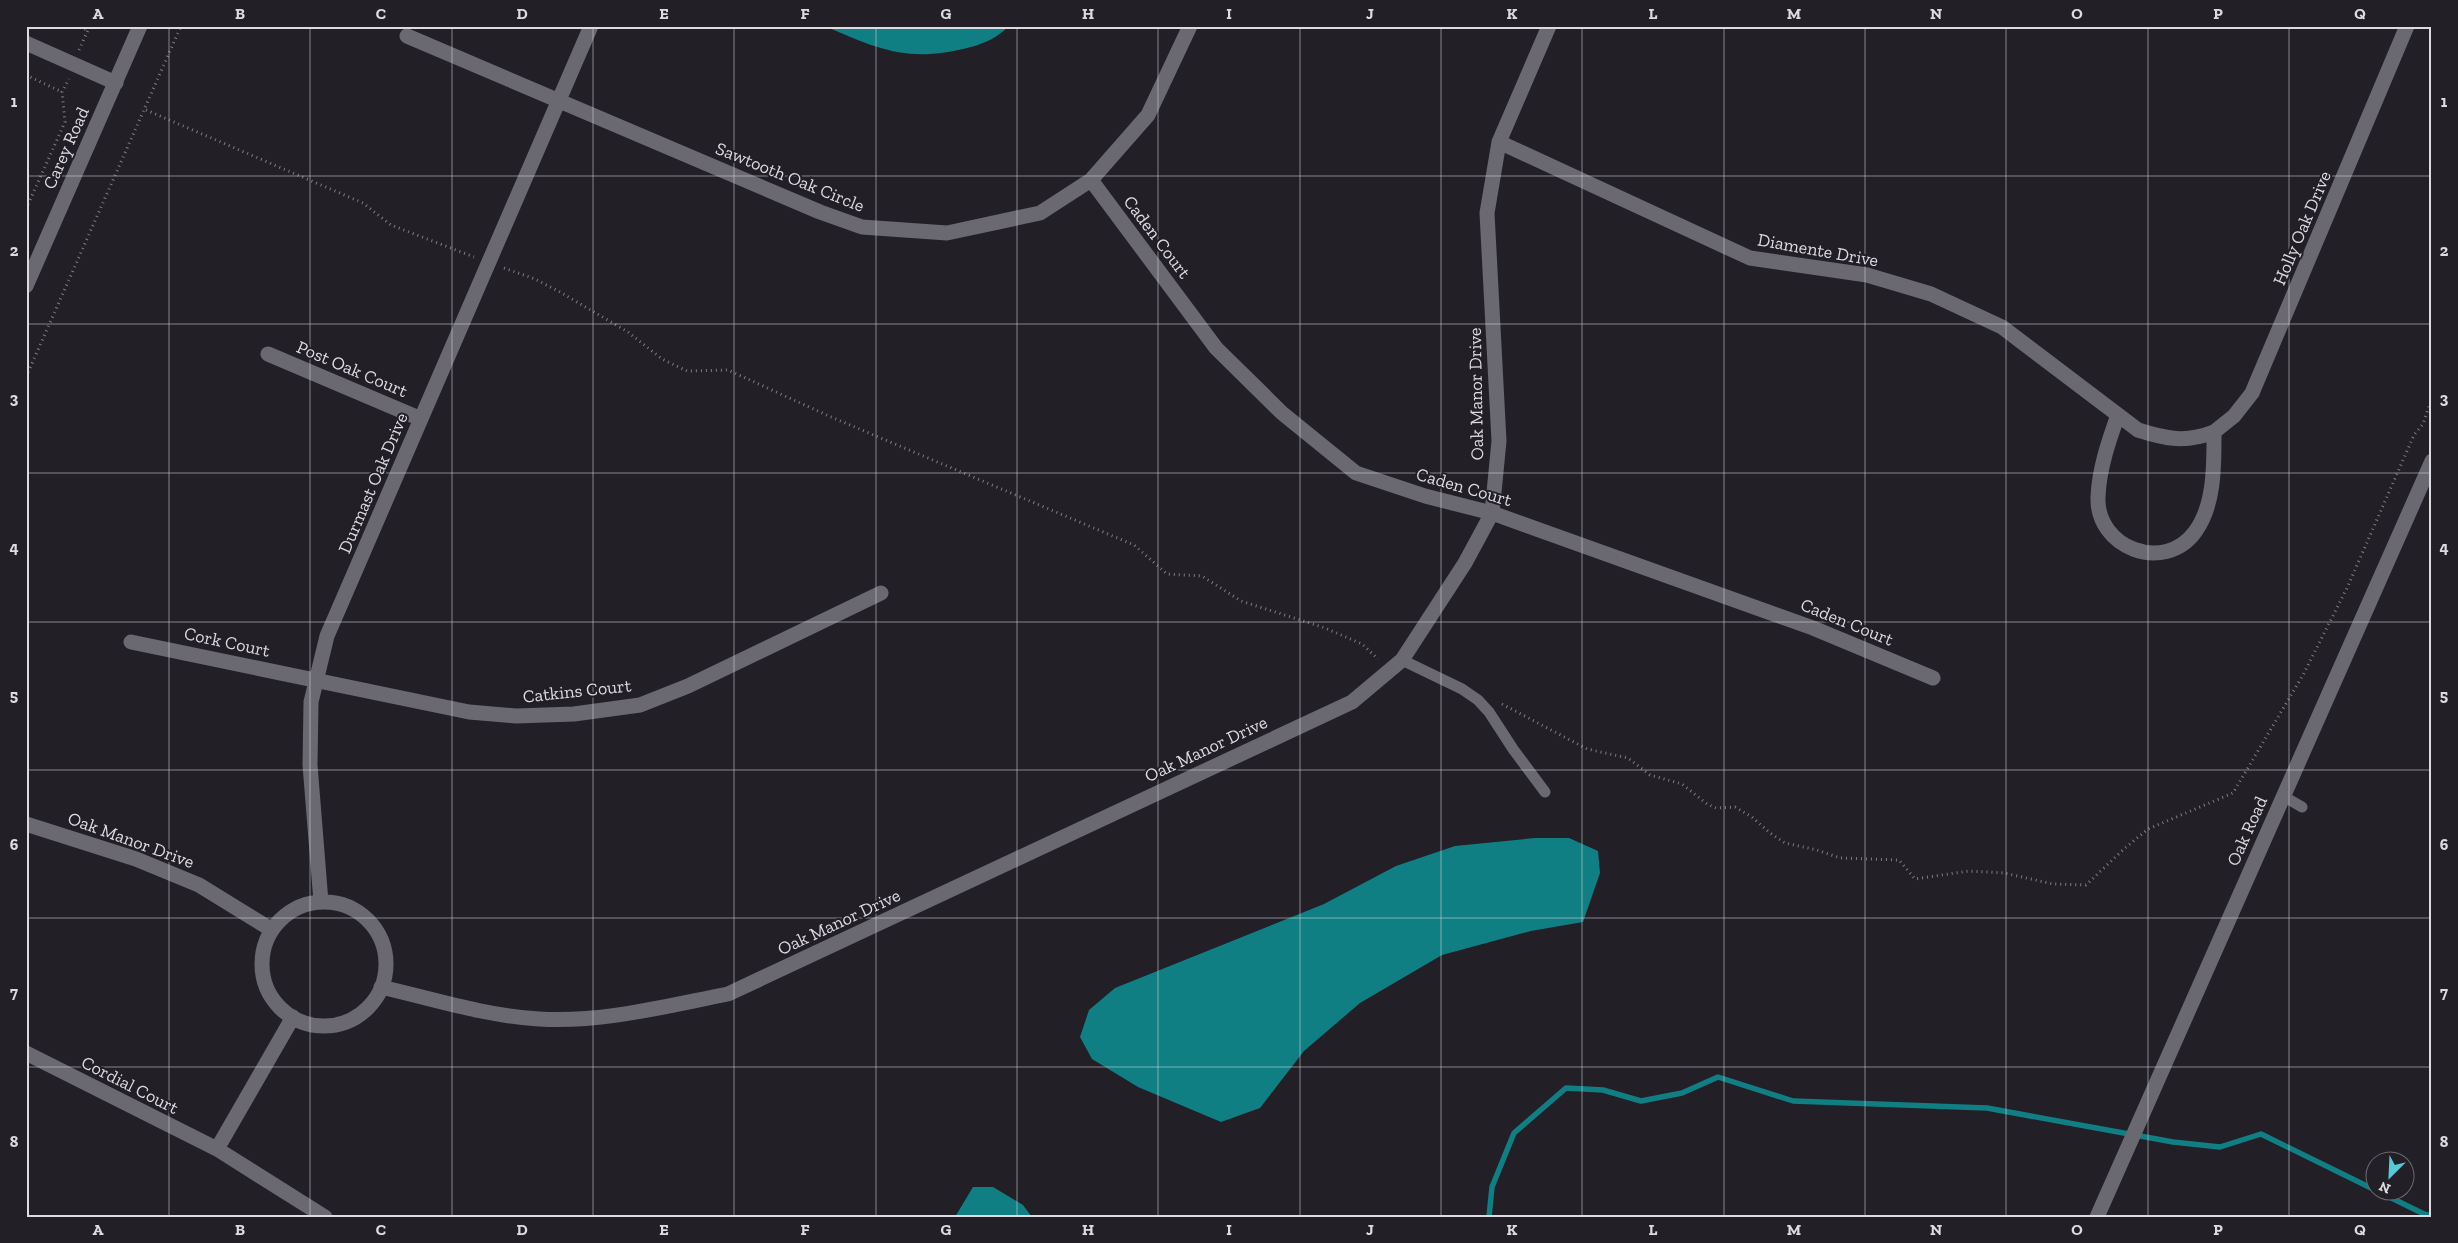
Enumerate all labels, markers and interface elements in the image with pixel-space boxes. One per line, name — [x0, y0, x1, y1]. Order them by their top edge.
text: A — [93, 4, 104, 23]
text: B — [235, 4, 245, 23]
text: C — [376, 4, 386, 23]
text: D — [516, 4, 528, 23]
text: E — [659, 4, 669, 23]
text: F — [800, 4, 810, 23]
text: G — [941, 4, 952, 23]
text: H — [1082, 4, 1094, 23]
text: I — [1226, 4, 1232, 23]
text: J — [1366, 4, 1374, 23]
text: K — [1507, 4, 1518, 23]
text: L — [1649, 4, 1658, 23]
text: M — [1787, 4, 1801, 23]
text: N — [1930, 4, 1942, 23]
text: O — [2071, 4, 2083, 23]
text: P — [2213, 4, 2223, 23]
text: Q — [2354, 4, 2366, 23]
text: 1 — [11, 92, 18, 111]
text: 1 — [2441, 92, 2448, 111]
street label: Carey Road — [38, 103, 94, 192]
street label: Sawtooth Oak Circle — [712, 137, 868, 217]
street label: Holly Oak Drive — [2268, 167, 2336, 289]
street label: Caden Court — [1119, 191, 1196, 283]
street label: Diamente Drive — [1756, 229, 1880, 271]
text: 2 — [10, 241, 19, 260]
text: 2 — [2440, 241, 2449, 260]
street label: Oak Manor Drive — [1464, 327, 1488, 461]
street label: Post Oak Court — [293, 336, 411, 402]
text: 3 — [10, 389, 19, 408]
text: 3 — [2440, 389, 2449, 408]
street label: Durmast Oak Drive — [333, 409, 413, 557]
street label: Caden Court — [1414, 463, 1515, 511]
text: 4 — [9, 538, 19, 557]
text: 4 — [2439, 538, 2449, 557]
street label: Caden Court — [1797, 593, 1897, 651]
street label: Cork Court — [182, 622, 272, 662]
street label: Catkins Court — [522, 674, 633, 708]
text: 5 — [10, 686, 18, 705]
text: 5 — [2440, 686, 2448, 705]
street label: Oak Manor Drive — [1141, 711, 1271, 787]
street label: Oak Road — [2222, 793, 2272, 869]
street label: Oak Manor Drive — [65, 807, 197, 873]
text: 6 — [10, 835, 19, 854]
text: 6 — [2440, 835, 2449, 854]
street label: Oak Manor Drive — [774, 884, 904, 960]
text: 7 — [10, 983, 18, 1002]
text: 7 — [2440, 983, 2448, 1002]
street label: Cordial Court — [78, 1051, 183, 1119]
text: 8 — [10, 1132, 19, 1151]
text: 8 — [2440, 1132, 2449, 1151]
north arrow — [2366, 1150, 2416, 1200]
text: N — [2376, 1177, 2393, 1197]
text: A — [93, 1220, 104, 1239]
text: B — [235, 1220, 245, 1239]
text: C — [376, 1220, 386, 1239]
text: D — [516, 1220, 528, 1239]
text: E — [659, 1220, 669, 1239]
text: F — [800, 1220, 810, 1239]
text: G — [941, 1220, 952, 1239]
text: H — [1082, 1220, 1094, 1239]
text: I — [1226, 1220, 1232, 1239]
text: J — [1366, 1220, 1374, 1239]
text: K — [1507, 1220, 1518, 1239]
text: L — [1649, 1220, 1658, 1239]
text: M — [1787, 1220, 1801, 1239]
text: N — [1930, 1220, 1942, 1239]
text: O — [2071, 1220, 2083, 1239]
text: P — [2213, 1220, 2223, 1239]
text: Q — [2354, 1220, 2366, 1239]

